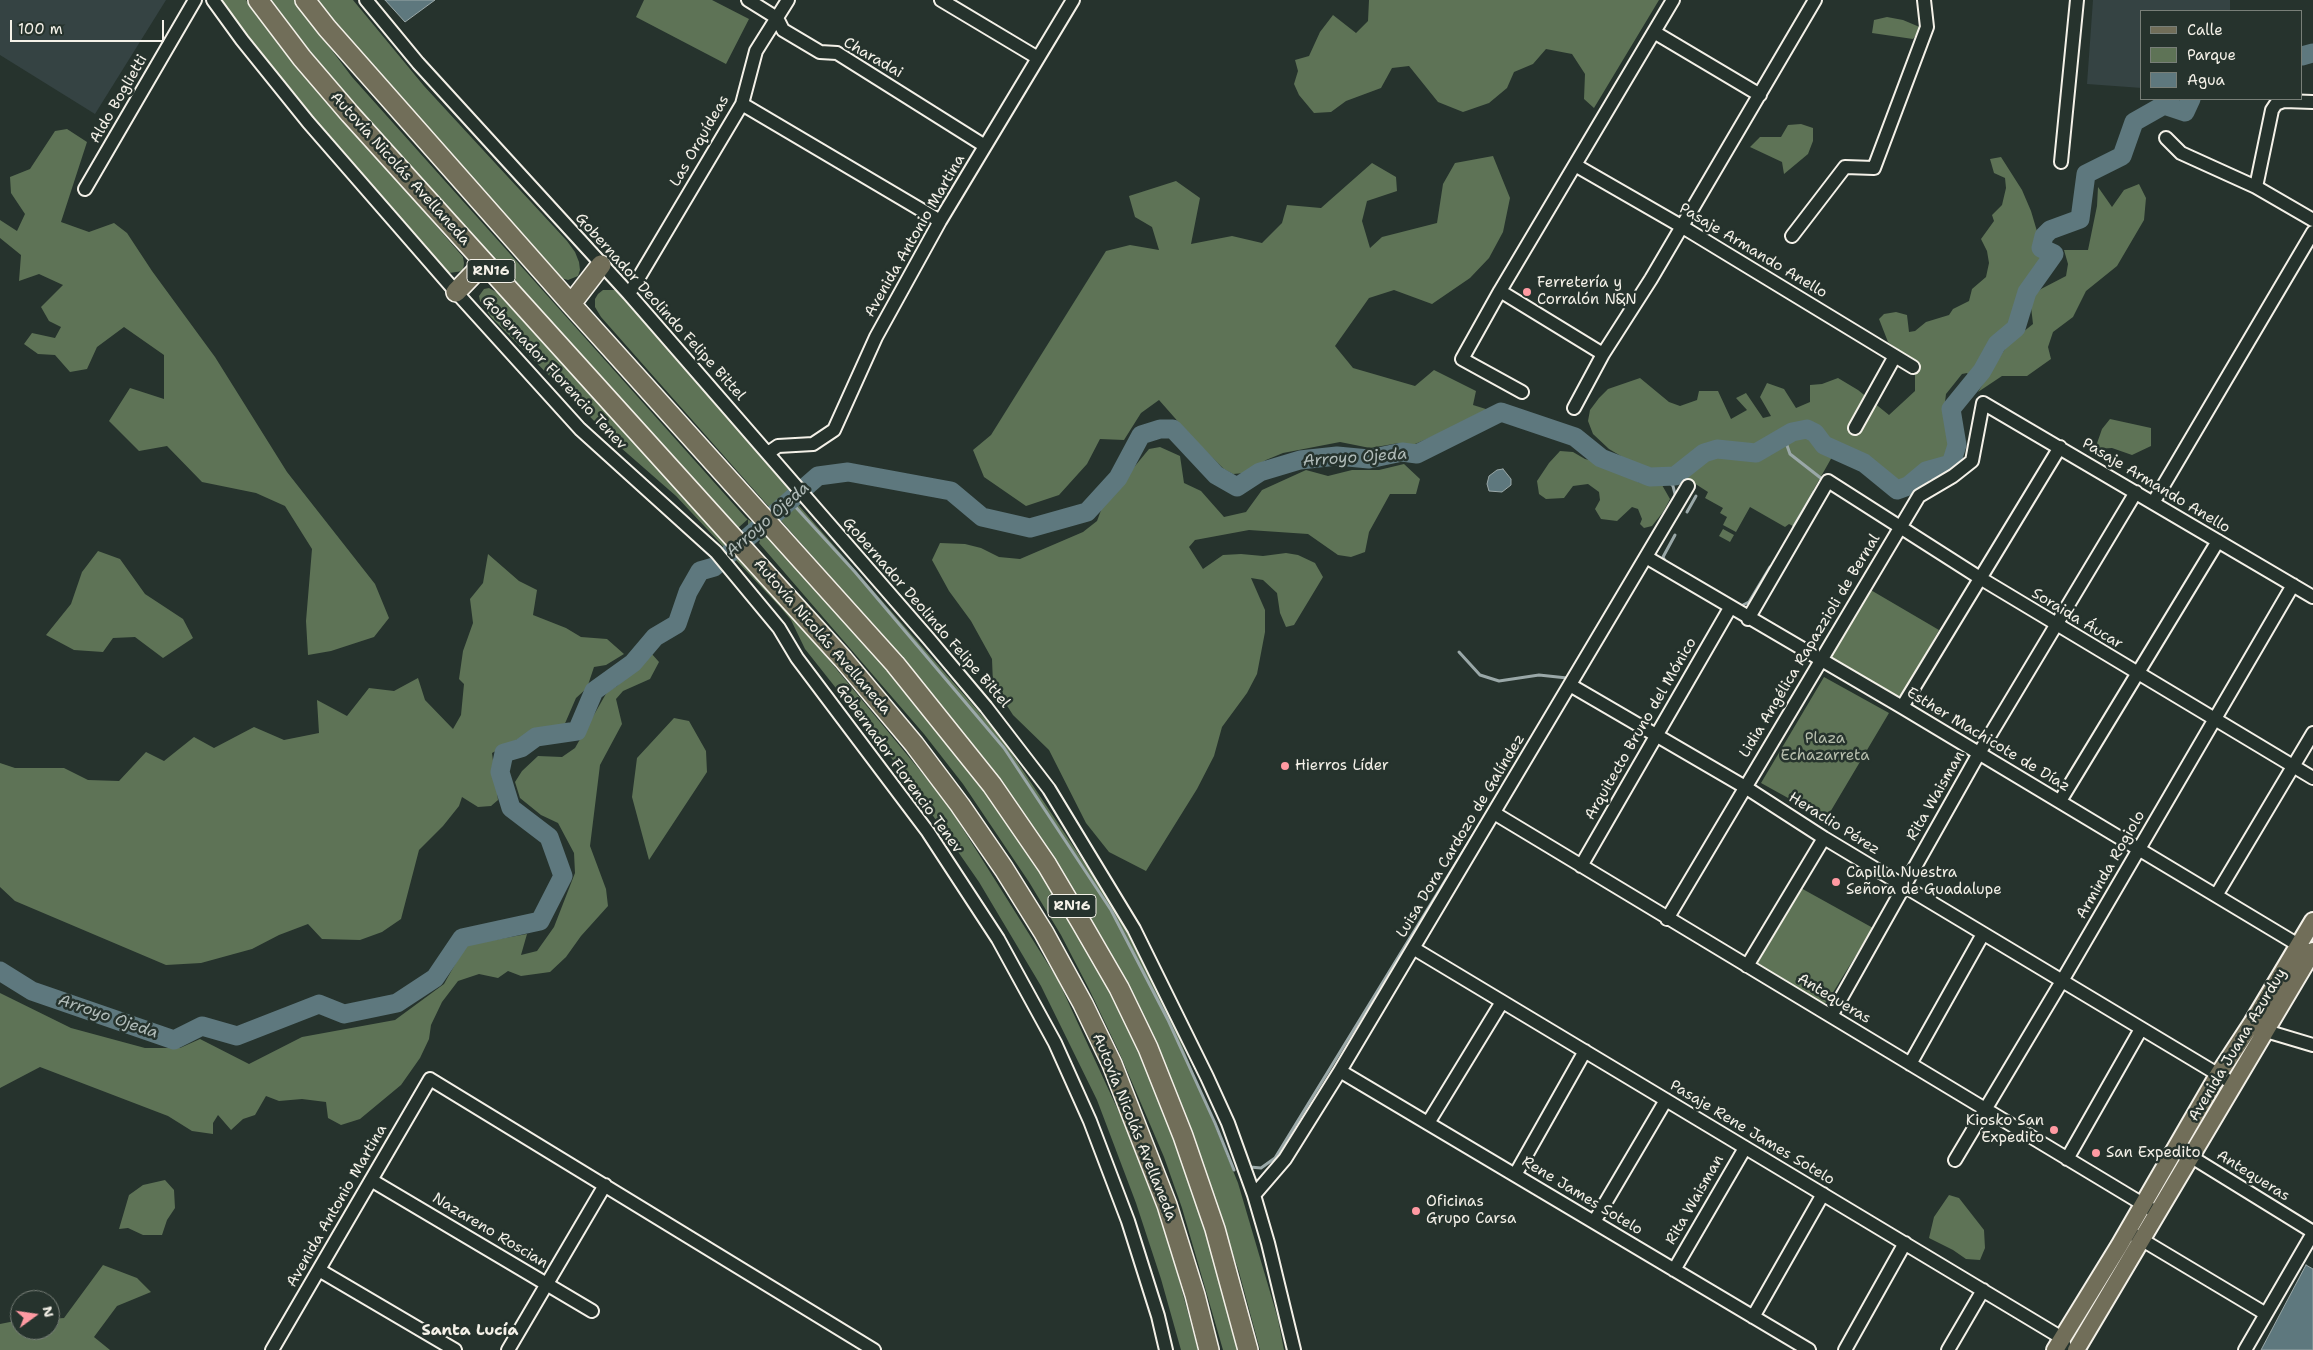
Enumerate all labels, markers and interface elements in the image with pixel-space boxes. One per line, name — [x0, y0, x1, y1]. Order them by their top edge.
scale bar — [12, 10, 166, 42]
legend — [2140, 10, 2303, 100]
text: 100 m — [18, 19, 63, 39]
text: Calle — [2187, 20, 2223, 40]
street label: Charadai — [840, 34, 906, 82]
text: Parque — [2187, 45, 2236, 65]
street label: Aldo Boglietti — [86, 52, 152, 146]
text: Agua — [2187, 70, 2225, 90]
street label: Autovía Nicolás Avellaneda — [326, 89, 474, 249]
street label: Las Orquídeas — [667, 92, 733, 190]
street label: Avenida Antonio Martina — [861, 151, 969, 321]
street label: Pasaje Armando Anello — [1676, 200, 1830, 302]
street label: Gobernador Deolindo Felipe Bittel — [571, 210, 749, 404]
road number: RN16 — [467, 260, 515, 282]
place label: Ferretería y Corralón N&N — [1537, 274, 1637, 309]
marker: Ferretería y Corralón N&N — [1521, 286, 1533, 298]
street label: Gobernador Florencio Tenev — [478, 292, 630, 454]
street label: Pasaje Armando Anello — [2079, 435, 2233, 537]
water label: Arroyo Ojeda — [1302, 445, 1408, 471]
water label: Arroyo Ojeda — [722, 479, 814, 561]
street label: Gobernador Deolindo Felipe Bittel — [839, 514, 1013, 712]
street label: Lidia Angélica Rapazzioli de Bernal — [1736, 531, 1884, 761]
street label: Autovía Nicolás Avellaneda — [750, 556, 894, 718]
street label: Soraida Áucar — [2028, 585, 2126, 653]
street label: Arquitecto Bruno del Mónico — [1581, 635, 1701, 823]
street label: Gobernador Florencio Tenev — [832, 681, 966, 857]
street label: Esther Machicote de Díaz — [1903, 684, 2073, 796]
park label: Plaza Echazarreta — [1780, 730, 1870, 765]
street label: Luisa Dora Cardozo de Galíndez — [1393, 731, 1529, 941]
street label: Rita Waisman — [1903, 748, 1969, 844]
place label: Hierros Líder — [1295, 757, 1389, 775]
marker: Hierros Líder — [1279, 760, 1291, 772]
street label: Heraclio Pérez — [1785, 789, 1883, 859]
street label: Arminda Rogiolo — [2073, 808, 2149, 922]
place label: Capilla Nuestra Señora de Guadalupe — [1846, 864, 2002, 899]
marker: Capilla Nuestra Señora de Guadalupe — [1830, 876, 1842, 888]
road number: RN16 — [1048, 894, 1096, 918]
street label: Avenida Juana Azurduy — [2185, 965, 2291, 1125]
street label: Antequeras — [1794, 970, 1874, 1028]
water label: Arroyo Ojeda — [56, 991, 160, 1043]
street label: Autovía Nicolás Avellaneda — [1088, 1031, 1180, 1223]
street label: Pasaje Rene James Sotelo — [1666, 1077, 1838, 1189]
place label: Kiosko San Expedito — [1966, 1112, 2044, 1147]
street label: Avenida Antonio Martina — [283, 1121, 391, 1291]
marker: Kiosko San Expedito — [2048, 1124, 2060, 1136]
place label: San Expedito — [2106, 1144, 2200, 1162]
street label: Antequeras — [2213, 1146, 2293, 1206]
marker: San Expedito — [2090, 1147, 2102, 1159]
street label: Rita Waisman — [1662, 1152, 1728, 1248]
street label: Rene James Sotelo — [1518, 1153, 1646, 1239]
street label: Nazareno Roscian — [429, 1189, 551, 1273]
place label: Oficinas Grupo Carsa — [1426, 1193, 1516, 1228]
marker: Oficinas Grupo Carsa — [1410, 1205, 1422, 1217]
north arrow — [10, 1290, 60, 1340]
text: N — [39, 1304, 59, 1319]
district label: Santa Lucía — [422, 1321, 518, 1341]

